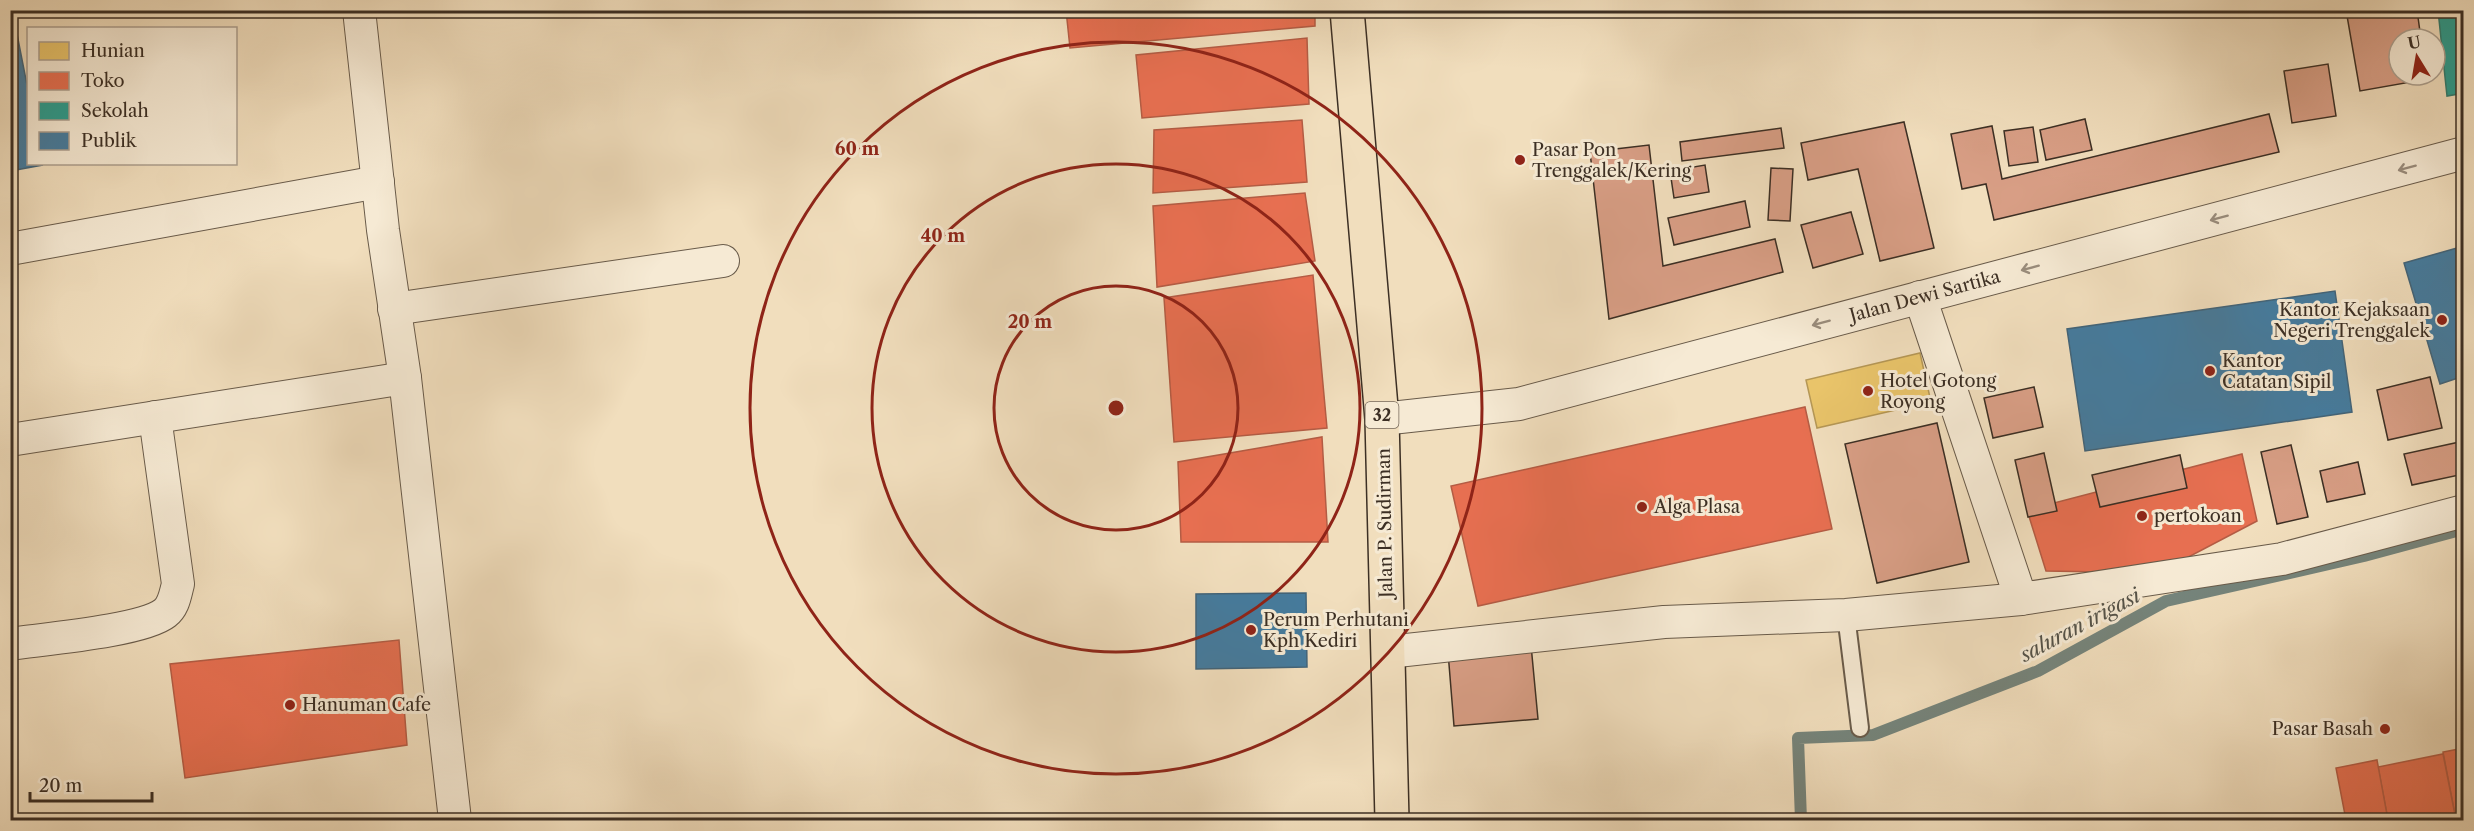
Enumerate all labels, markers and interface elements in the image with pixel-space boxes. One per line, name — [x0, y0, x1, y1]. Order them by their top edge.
legend — [27, 27, 237, 165]
north arrow — [2387, 27, 2447, 87]
text: U — [2406, 31, 2422, 53]
text: Hunian — [81, 40, 145, 62]
text: Toko — [81, 70, 125, 92]
text: Sekolah — [81, 100, 149, 122]
text: Publik — [81, 130, 138, 152]
text: 60 m — [835, 138, 879, 160]
place label: Pasar Pon Trenggalek/Kering — [1532, 139, 1692, 182]
marker: Pasar Pon Trenggalek/Kering — [1513, 153, 1527, 167]
one-way arrow — [2398, 162, 2417, 174]
one-way arrow — [2209, 212, 2228, 224]
text: 40 m — [921, 225, 965, 247]
one-way arrow — [2021, 263, 2040, 274]
street label: Jalan Dewi Sartika — [1844, 265, 2003, 327]
place label: Kantor Kejaksaan Negeri Trenggalek — [2273, 299, 2432, 342]
text: 20 m — [1008, 311, 1052, 333]
marker: Kantor Kejaksaan Negeri Trenggalek — [2435, 313, 2449, 327]
one-way arrow — [1812, 318, 1831, 330]
place label: Kantor Catatan Sipil — [2222, 350, 2331, 393]
marker: Kantor Catatan Sipil — [2203, 364, 2217, 378]
place label: Hotel Gotong Royong — [1880, 370, 1997, 413]
marker: Hotel Gotong Royong — [1861, 384, 1875, 398]
centre of rings — [1106, 398, 1126, 418]
road number: 32 — [1366, 402, 1398, 428]
street label: Jalan P. Sudirman — [1373, 448, 1397, 601]
place label: Alga Plasa — [1653, 496, 1741, 518]
marker: Alga Plasa — [1635, 500, 1649, 514]
place label: pertokoan — [2154, 505, 2242, 527]
marker: pertokoan — [2135, 509, 2149, 523]
water label: saluran irigasi — [2015, 583, 2146, 667]
place label: Perum Perhutani Kph Kediri — [1263, 609, 1409, 652]
marker: Perum Perhutani Kph Kediri — [1244, 623, 1258, 637]
place label: Hanuman Cafe — [302, 694, 431, 716]
marker: Hanuman Cafe — [283, 698, 297, 712]
place label: Pasar Basah — [2272, 718, 2373, 740]
marker: Pasar Basah — [2378, 722, 2392, 736]
scale bar — [30, 765, 152, 803]
text: 20 m — [39, 775, 83, 797]

